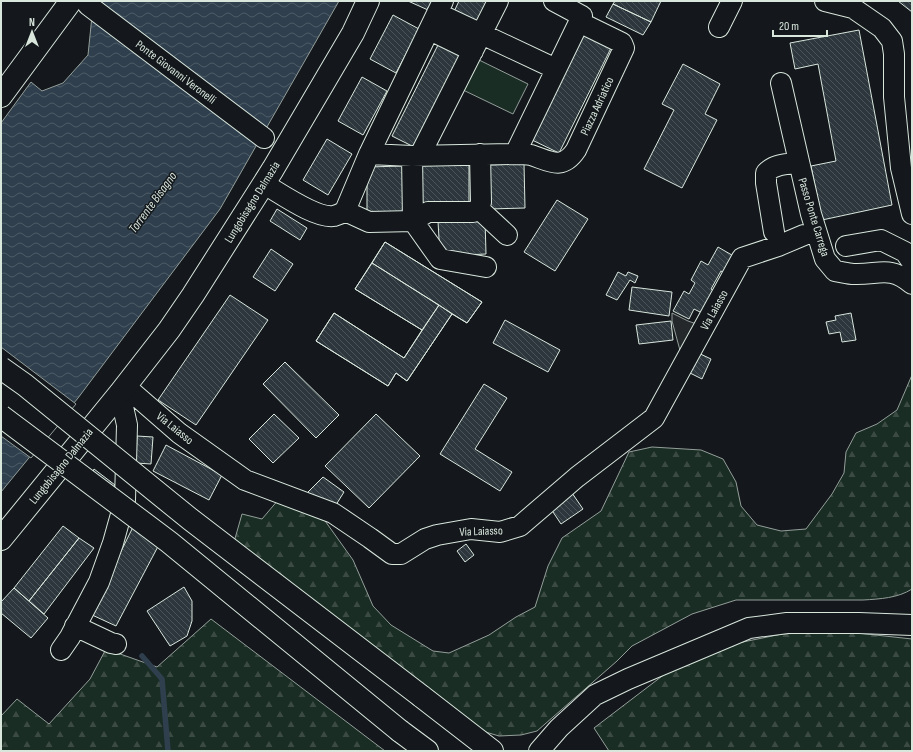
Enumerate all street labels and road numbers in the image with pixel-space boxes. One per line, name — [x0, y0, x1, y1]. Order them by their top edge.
street label: Ponte Giovanni Veronelli — [132, 37, 219, 108]
street label: Piazza Adriatico — [577, 74, 618, 138]
street label: Lungobisagno Dalmazia — [221, 158, 284, 246]
street label: Passo Ponte Carrega — [794, 176, 833, 259]
street label: Via Laiasso — [697, 288, 732, 333]
street label: Via Laiasso — [153, 409, 196, 448]
street label: Lungobisagno Dalmazia — [26, 425, 97, 507]
street label: Via Laiasso — [459, 523, 503, 540]

